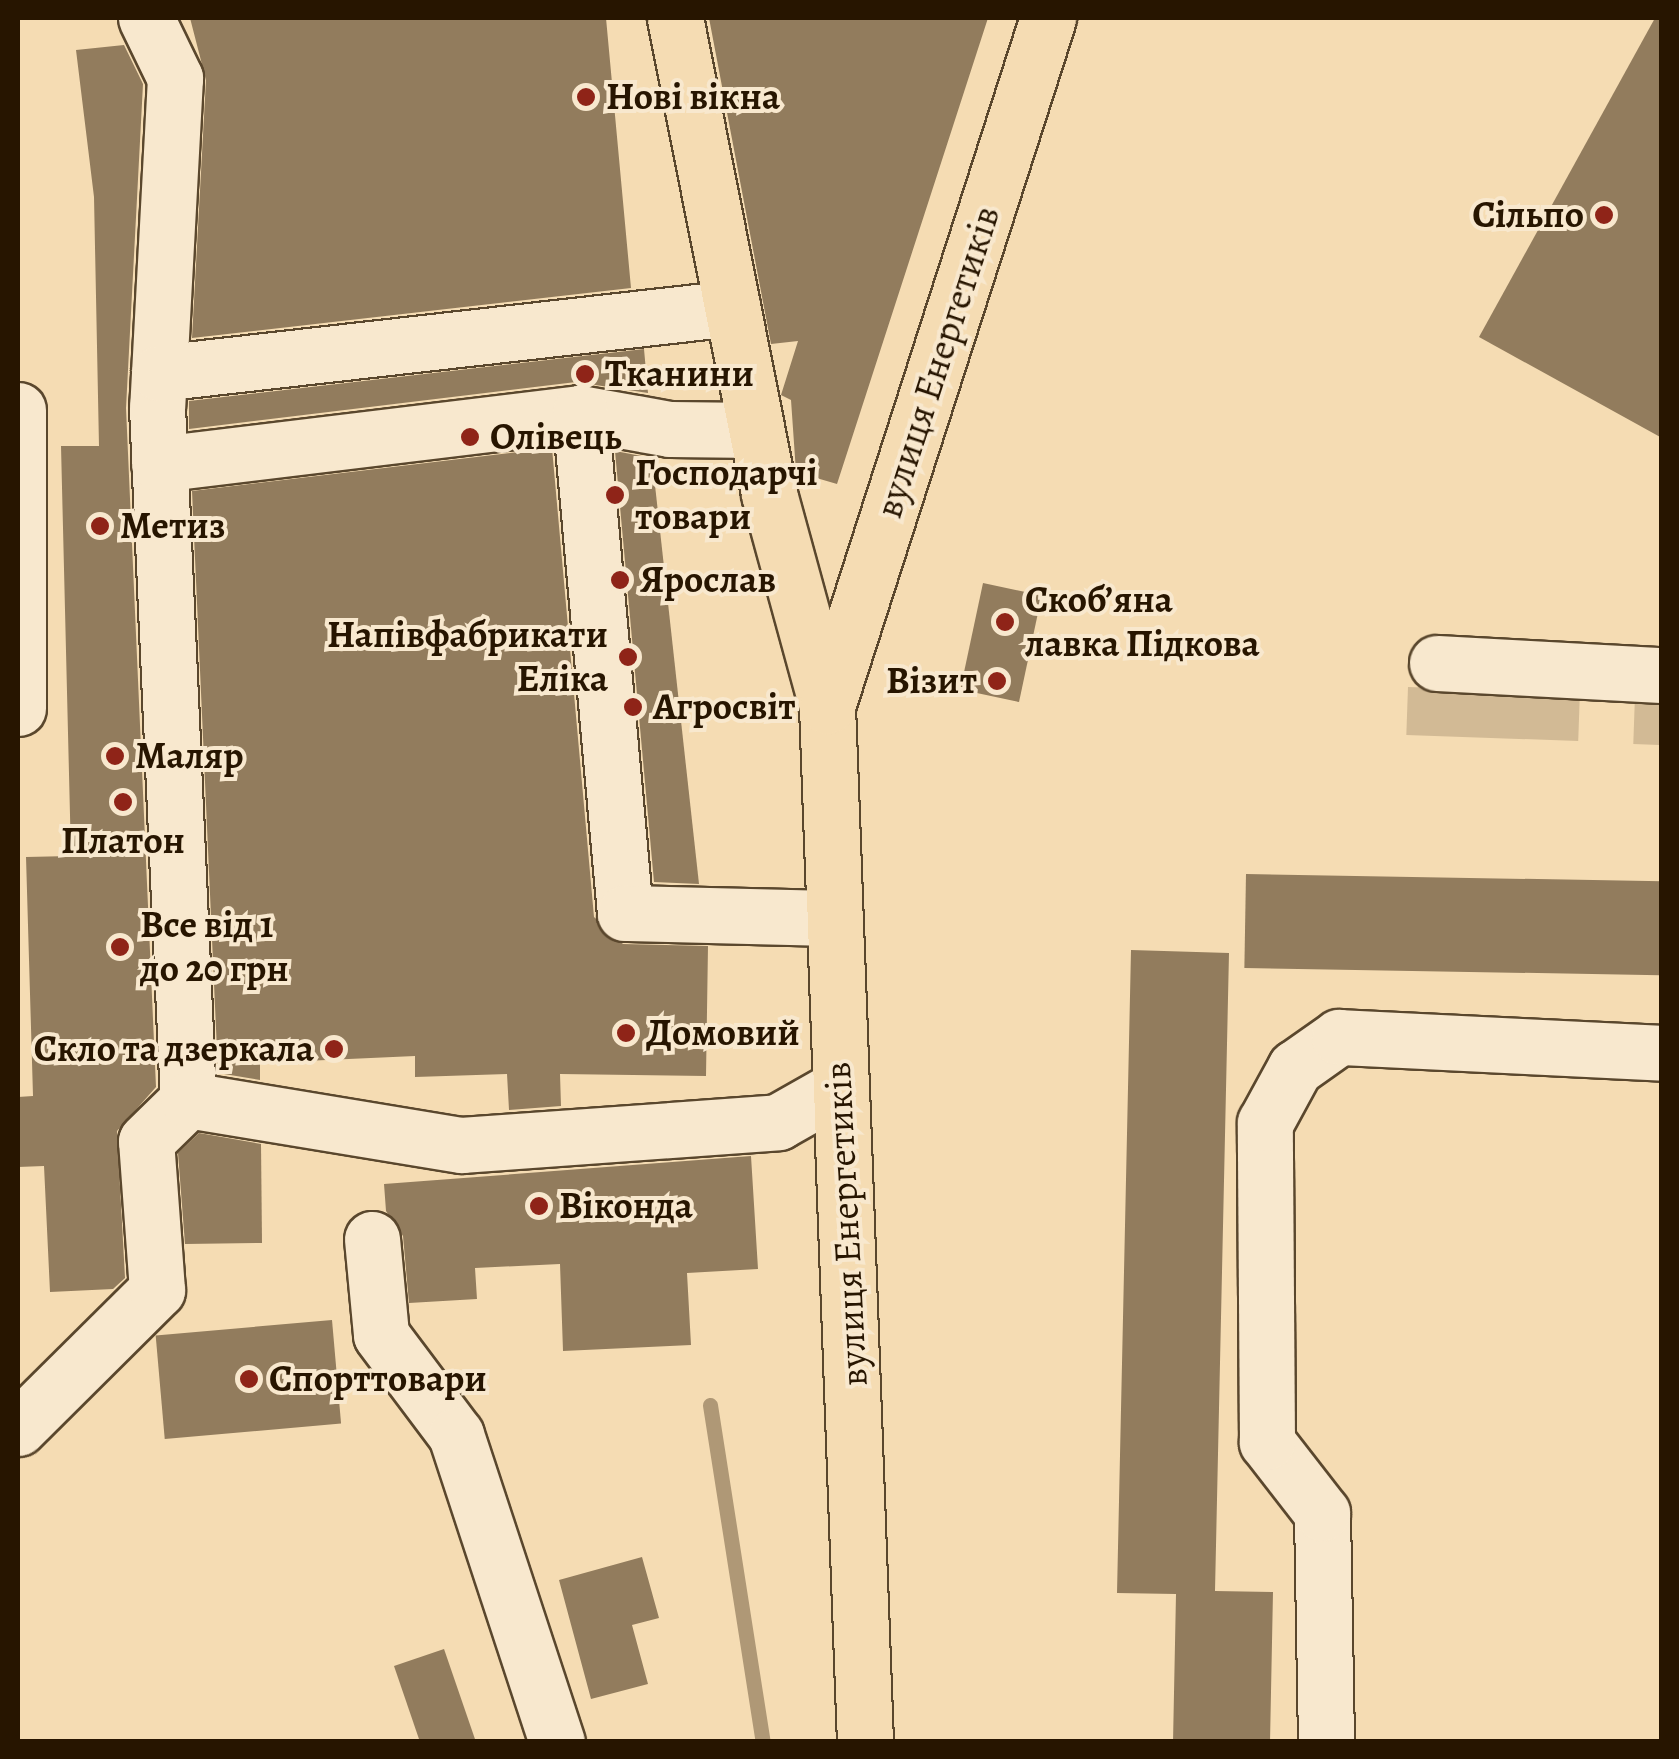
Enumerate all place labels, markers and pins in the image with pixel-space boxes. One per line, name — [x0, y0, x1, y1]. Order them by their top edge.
place label: Нові вікна — [606, 74, 780, 120]
marker: Нові вікна — [575, 86, 597, 108]
place label: Сільпо — [1472, 192, 1584, 238]
marker: Сільпо — [1593, 204, 1615, 226]
place label: Тканини — [605, 351, 754, 397]
marker: Тканини — [574, 363, 596, 385]
place label: Олівець — [490, 414, 621, 460]
marker: Олівець — [459, 426, 481, 448]
place label: Господарчі товари — [635, 450, 818, 540]
marker: Господарчі товари — [604, 484, 626, 506]
place label: Метиз — [120, 503, 225, 549]
marker: Метиз — [89, 515, 111, 537]
place label: Ярослав — [640, 557, 776, 603]
marker: Ярослав — [609, 569, 631, 591]
place label: Скоб’яна лавка Підкова — [1025, 577, 1260, 666]
marker: Скоб’яна лавка Підкова — [994, 611, 1016, 633]
place label: Напівфабрикати Еліка — [327, 612, 608, 702]
marker: Напівфабрикати Еліка — [617, 646, 639, 668]
place label: Візит — [886, 658, 977, 704]
marker: Візит — [986, 670, 1008, 692]
place label: Агросвіт — [653, 684, 796, 730]
marker: Агросвіт — [622, 696, 644, 718]
place label: Маляр — [135, 733, 244, 779]
marker: Маляр — [104, 745, 126, 767]
marker: Платон — [112, 791, 134, 813]
place label: Платон — [61, 818, 185, 864]
place label: Все від 1 до 20 грн — [140, 902, 289, 992]
marker: Все від 1 до 20 грн — [109, 936, 131, 958]
place label: Домовий — [646, 1010, 800, 1056]
marker: Домовий — [615, 1022, 637, 1044]
place label: Скло та дзеркала — [34, 1026, 314, 1072]
marker: Скло та дзеркала — [323, 1038, 345, 1060]
place label: Віконда — [559, 1183, 693, 1229]
marker: Віконда — [528, 1195, 550, 1217]
place label: Спорттовари — [269, 1356, 487, 1402]
marker: Спорттовари — [238, 1368, 260, 1390]

